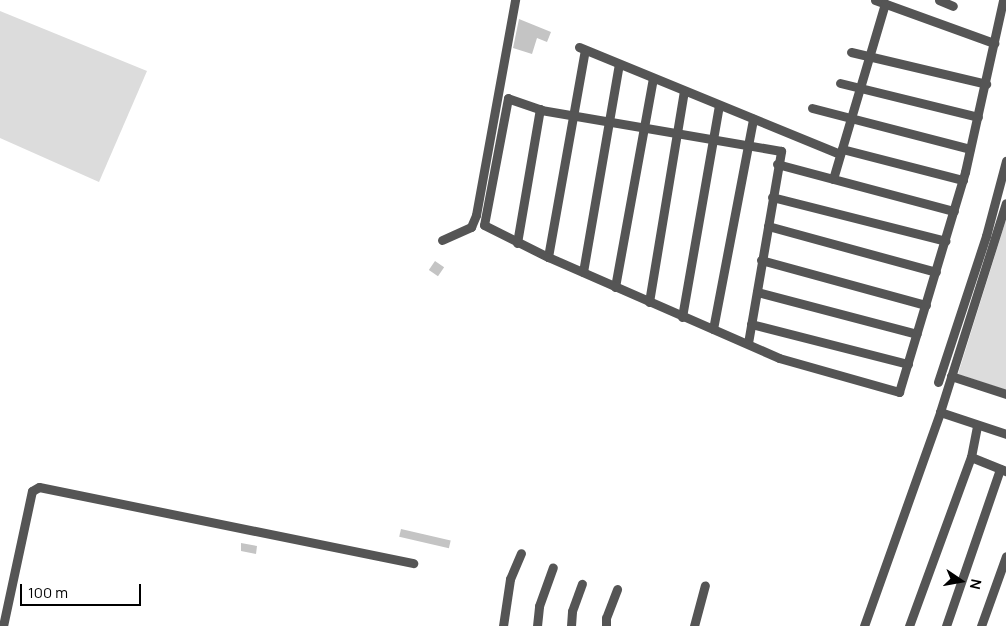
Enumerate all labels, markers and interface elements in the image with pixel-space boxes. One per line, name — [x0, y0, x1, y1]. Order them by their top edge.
north arrow — [936, 556, 986, 606]
scale bar — [22, 574, 144, 606]
text: N — [966, 577, 986, 591]
text: 100 m — [28, 582, 68, 603]

